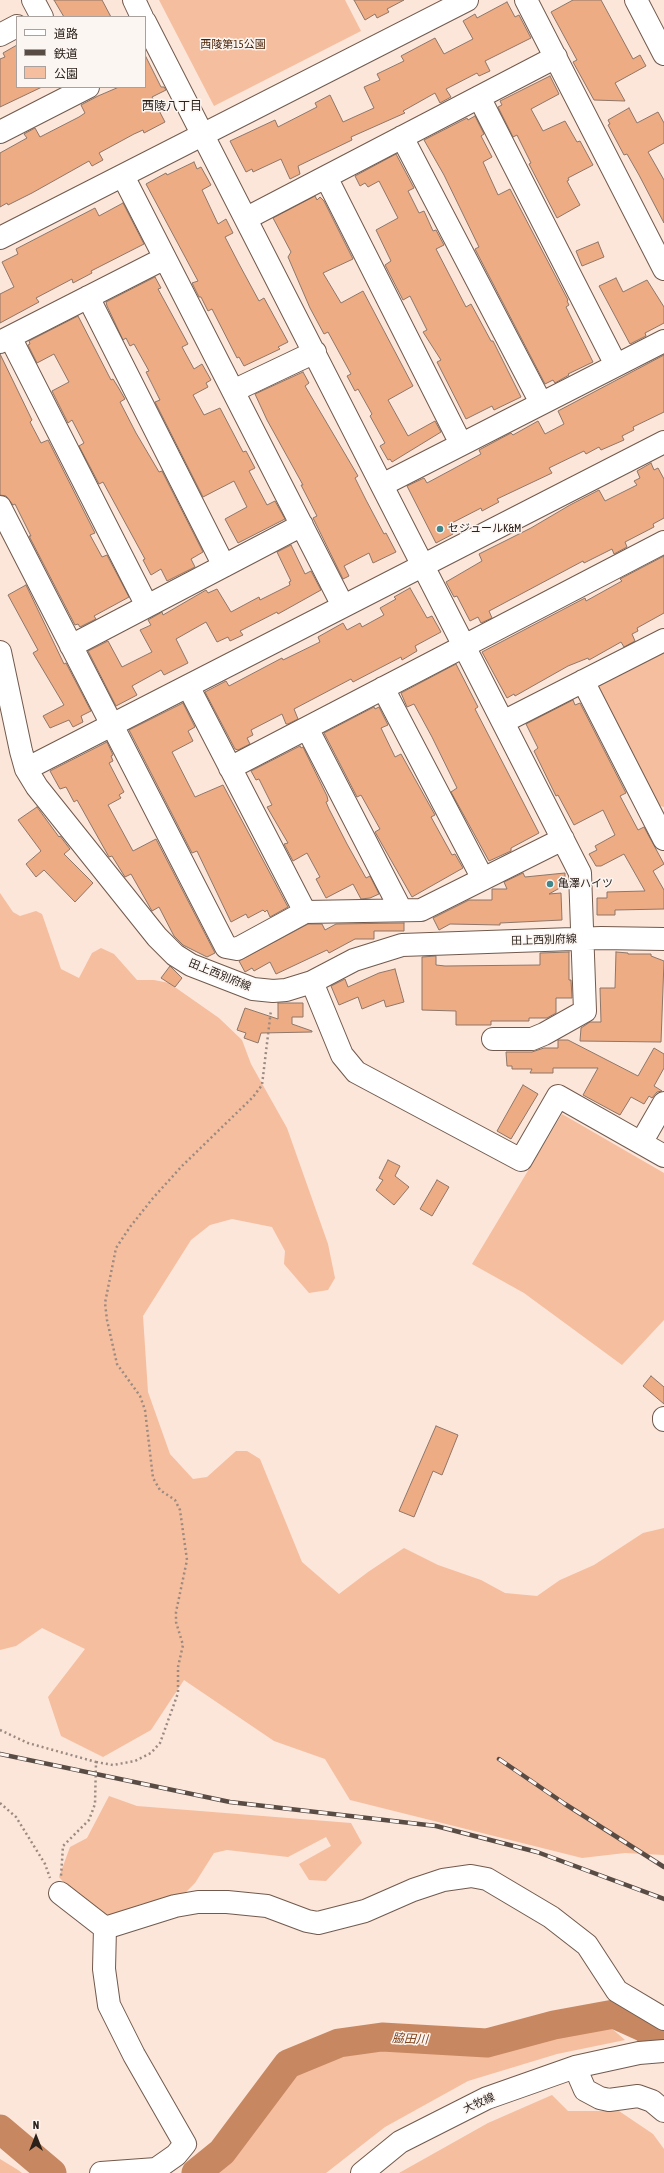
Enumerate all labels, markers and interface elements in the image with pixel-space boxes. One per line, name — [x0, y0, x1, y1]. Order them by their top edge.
legend — [16, 16, 146, 88]
text: 道路 — [54, 27, 78, 41]
park label: 西陵第15公園 — [200, 38, 266, 52]
text: 鉄道 — [54, 47, 78, 61]
text: 公園 — [54, 67, 78, 81]
district label: 西陵八丁目 — [142, 99, 202, 113]
place label: セジュールK&M — [448, 522, 521, 536]
marker: セジュールK&M — [435, 524, 445, 534]
place label: 亀澤ハイツ — [558, 877, 613, 891]
marker: 亀澤ハイツ — [545, 879, 555, 889]
street label: 田上西別府線 — [511, 932, 577, 948]
street label: 田上西別府線 — [187, 957, 253, 993]
water label: 脇田川 — [392, 2031, 428, 2047]
street label: 大牧線 — [461, 2090, 497, 2116]
north arrow — [16, 2117, 56, 2157]
text: N — [33, 2119, 39, 2131]

